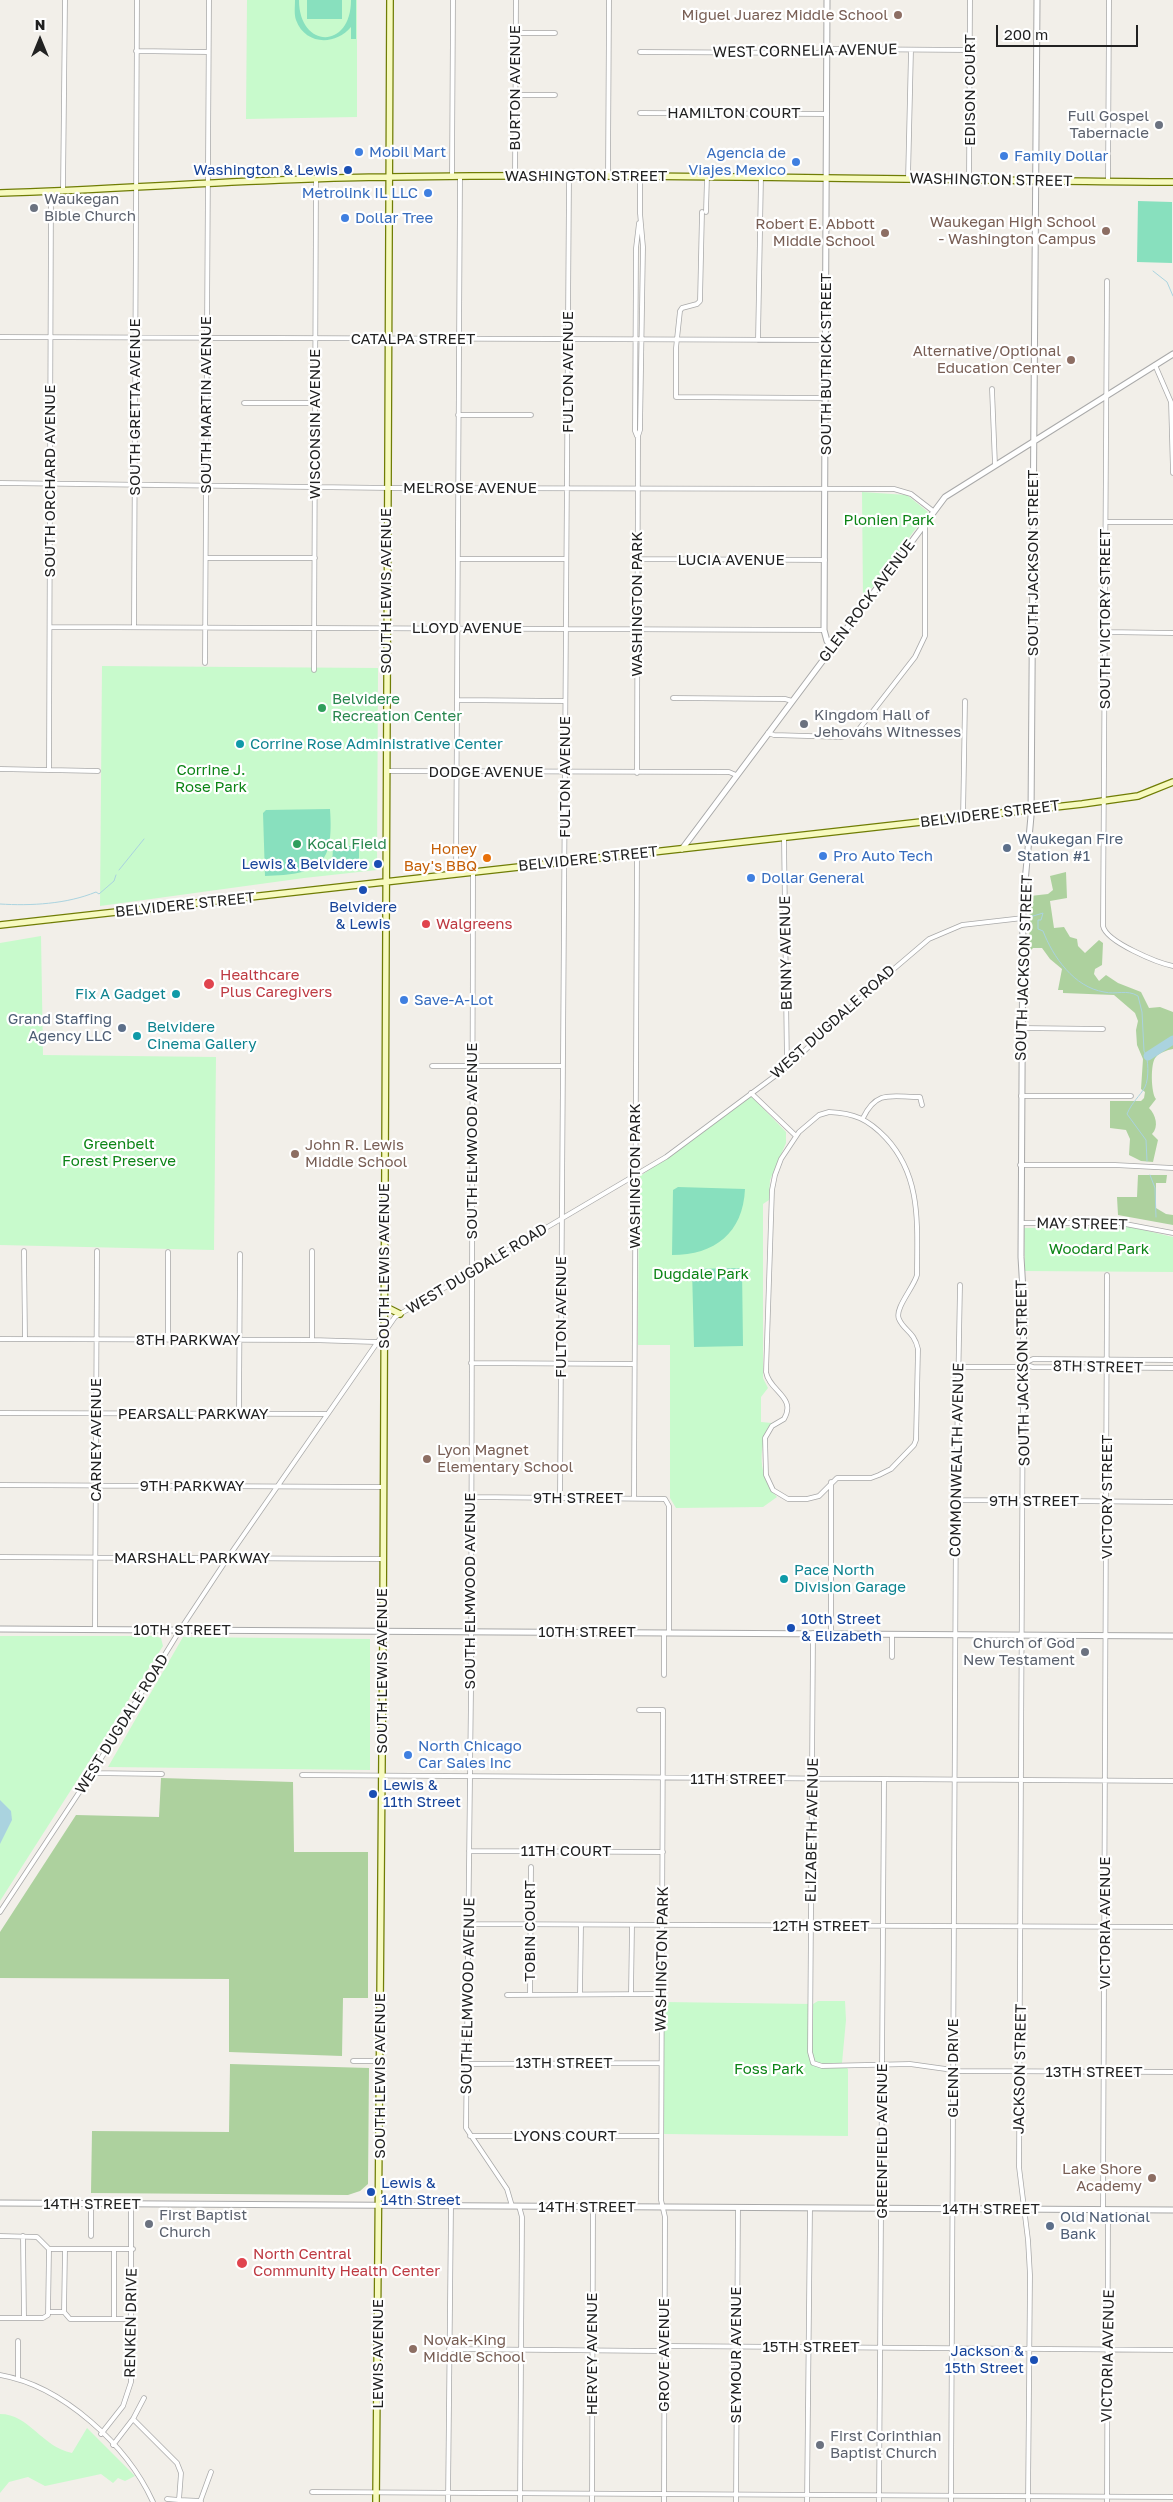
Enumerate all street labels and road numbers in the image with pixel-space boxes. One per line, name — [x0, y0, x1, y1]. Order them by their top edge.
street label: BURTON AVENUE — [506, 25, 524, 151]
street label: EDISON COURT — [961, 34, 979, 146]
street label: WEST CORNELIA AVENUE — [713, 40, 897, 62]
street label: HAMILTON COURT — [667, 104, 801, 122]
street label: WASHINGTON STREET — [505, 167, 667, 185]
street label: WASHINGTON STREET — [909, 170, 1073, 190]
street label: SOUTH BUTRICK STREET — [817, 273, 835, 455]
street label: FULTON AVENUE — [559, 311, 577, 433]
street label: SOUTH MARTIN AVENUE — [197, 316, 215, 494]
street label: SOUTH GRETTA AVENUE — [126, 318, 144, 496]
street label: CATALPA STREET — [351, 330, 475, 348]
street label: WISCONSIN AVENUE — [306, 349, 324, 499]
street label: SOUTH ORCHARD AVENUE — [41, 385, 59, 577]
street label: SOUTH JACKSON STREET — [1024, 470, 1042, 656]
street label: MELROSE AVENUE — [403, 479, 537, 497]
street label: SOUTH LEWIS AVENUE — [377, 508, 395, 674]
street label: SOUTH VICTORY STREET — [1096, 529, 1114, 709]
street label: WASHINGTON PARK — [628, 531, 646, 677]
street label: GLEN ROCK AVENUE — [815, 536, 919, 666]
street label: LUCIA AVENUE — [677, 551, 785, 569]
street label: LLOYD AVENUE — [412, 619, 522, 637]
street label: FULTON AVENUE — [556, 716, 574, 838]
street label: DODGE AVENUE — [429, 763, 543, 781]
street label: BELVIDERE STREET — [919, 797, 1061, 831]
street label: BELVIDERE STREET — [517, 843, 659, 875]
street label: SOUTH JACKSON STREET — [1012, 874, 1036, 1062]
street label: BELVIDERE STREET — [114, 889, 256, 921]
street label: BENNY AVENUE — [776, 895, 796, 1011]
street label: WEST DUGDALE ROAD — [767, 961, 899, 1083]
street label: SOUTH ELMWOOD AVENUE — [463, 1043, 481, 1239]
street label: WASHINGTON PARK — [626, 1103, 644, 1249]
street label: SOUTH LEWIS AVENUE — [375, 1183, 393, 1349]
street label: MAY STREET — [1036, 1214, 1128, 1234]
street label: WEST DUGDALE ROAD — [403, 1220, 551, 1318]
street label: FULTON AVENUE — [552, 1256, 570, 1378]
street label: SOUTH JACKSON STREET — [1012, 1280, 1034, 1466]
street label: 8TH PARKWAY — [136, 1331, 240, 1349]
street label: 8TH STREET — [1053, 1357, 1143, 1377]
street label: COMMONWEALTH AVENUE — [946, 1363, 968, 1557]
street label: CARNEY AVENUE — [87, 1378, 105, 1502]
street label: PEARSALL PARKWAY — [118, 1405, 268, 1423]
street label: VICTORY STREET — [1098, 1435, 1116, 1559]
street label: 9TH PARKWAY — [140, 1477, 244, 1495]
street label: 9TH STREET — [533, 1489, 623, 1507]
street label: 9TH STREET — [989, 1492, 1079, 1510]
street label: SOUTH ELMWOOD AVENUE — [461, 1493, 479, 1689]
street label: MARSHALL PARKWAY — [114, 1549, 270, 1567]
street label: SOUTH LEWIS AVENUE — [373, 1588, 391, 1754]
street label: 10TH STREET — [133, 1621, 231, 1639]
street label: 10TH STREET — [538, 1623, 636, 1641]
street label: WEST DUGDALE ROAD — [72, 1651, 172, 1797]
street label: ELIZABETH AVENUE — [802, 1758, 822, 1902]
street label: 11TH STREET — [690, 1770, 786, 1788]
street label: 11TH COURT — [521, 1842, 611, 1860]
street label: VICTORIA AVENUE — [1096, 1857, 1114, 1989]
street label: TOBIN COURT — [521, 1880, 539, 1982]
street label: WASHINGTON PARK — [652, 1886, 672, 2032]
street label: SOUTH ELMWOOD AVENUE — [457, 1897, 479, 2095]
street label: 12TH STREET — [772, 1917, 870, 1935]
street label: SOUTH LEWIS AVENUE — [371, 1993, 389, 2159]
street label: JACKSON STREET — [1010, 2004, 1030, 2134]
street label: GLENN DRIVE — [944, 2018, 962, 2118]
street label: 13TH STREET — [515, 2054, 613, 2072]
street label: GREENFIELD AVENUE — [873, 2063, 891, 2219]
street label: 13TH STREET — [1045, 2063, 1143, 2081]
street label: LYONS COURT — [513, 2127, 617, 2145]
street label: 14TH STREET — [43, 2195, 141, 2213]
street label: 14TH STREET — [538, 2198, 636, 2216]
street label: 14TH STREET — [942, 2200, 1040, 2218]
street label: RENKEN DRIVE — [121, 2268, 141, 2378]
street label: SEYMOUR AVENUE — [727, 2287, 745, 2423]
street label: VICTORIA AVENUE — [1098, 2289, 1118, 2423]
street label: HERVEY AVENUE — [583, 2293, 601, 2415]
street label: GROVE AVENUE — [655, 2298, 673, 2412]
street label: LEWIS AVENUE — [369, 2299, 387, 2409]
street label: 15TH STREET — [762, 2338, 860, 2356]

